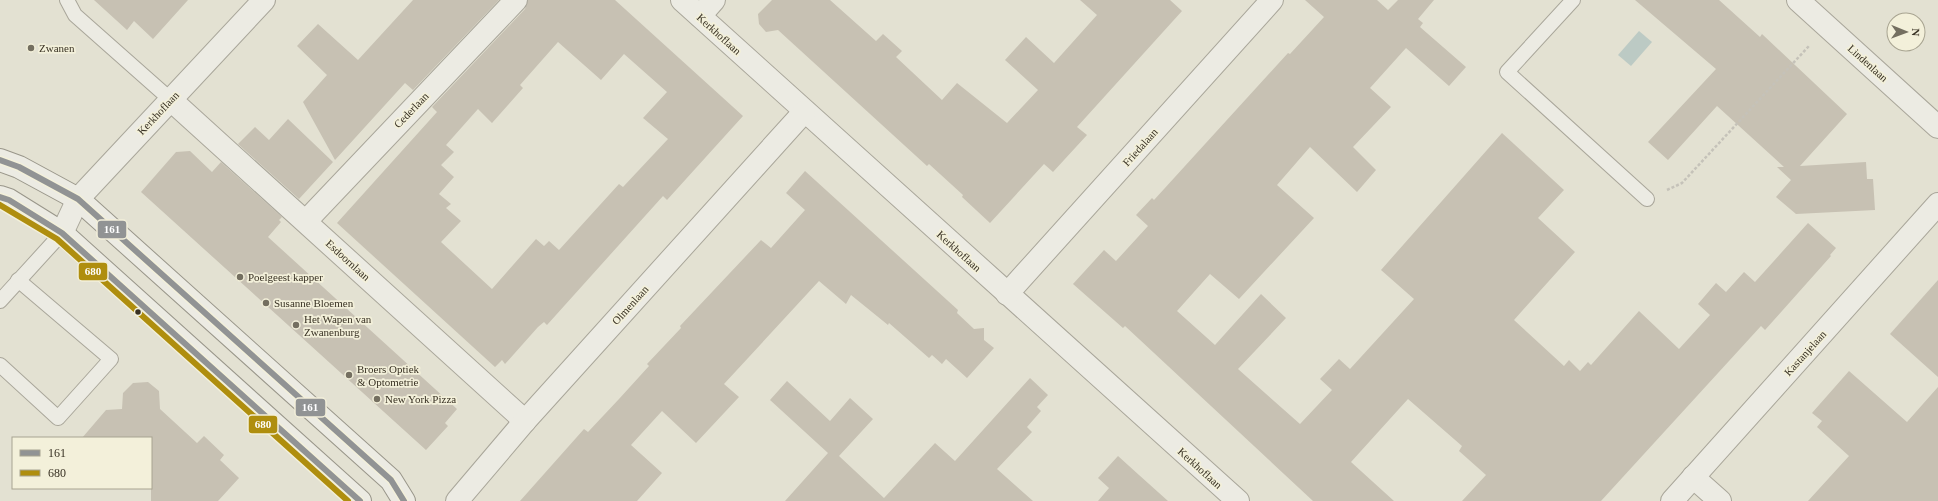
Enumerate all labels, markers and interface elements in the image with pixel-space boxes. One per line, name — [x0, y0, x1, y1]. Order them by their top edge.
street label: Kerkhoflaan — [695, 11, 744, 57]
north arrow — [1886, 12, 1926, 52]
text: N — [1910, 28, 1922, 36]
place label: Zwanen — [39, 42, 75, 54]
street label: Lindenlaan — [1846, 42, 1891, 84]
marker: Zwanen — [26, 43, 36, 53]
street label: Kerkhoflaan — [135, 88, 181, 137]
street label: Cederlaan — [391, 89, 431, 130]
street label: Friedalaan — [1120, 125, 1160, 168]
line badge: 161 — [97, 220, 127, 239]
text: 161 — [104, 223, 120, 235]
street label: Kerkhoflaan — [935, 228, 984, 274]
street label: Esdoornlaan — [324, 237, 373, 283]
line badge: 680 — [78, 262, 108, 281]
text: 680 — [85, 265, 102, 277]
place label: Poelgeest kapper — [248, 271, 323, 283]
marker: Poelgeest kapper — [235, 272, 245, 282]
street label: Olmenlaan — [609, 283, 651, 327]
place label: Susanne Bloemen — [274, 297, 354, 309]
marker: Susanne Bloemen — [261, 298, 271, 308]
unlabelled marker — [133, 307, 143, 317]
place label: Het Wapen van Zwanenburg — [304, 313, 372, 338]
marker: Het Wapen van Zwanenburg — [291, 320, 301, 330]
street label: Kastanjelaan — [1782, 328, 1829, 378]
place label: Broers Optiek & Optometrie — [357, 363, 420, 388]
marker: Broers Optiek & Optometrie — [344, 370, 354, 380]
place label: New York Pizza — [385, 393, 456, 405]
marker: New York Pizza — [372, 394, 382, 404]
line badge: 161 — [295, 398, 326, 417]
text: 161 — [302, 401, 318, 413]
line badge: 680 — [248, 415, 278, 434]
text: 680 — [255, 418, 272, 430]
legend — [12, 437, 152, 489]
street label: Kerkhoflaan — [1176, 445, 1225, 491]
text: 161 — [48, 446, 66, 460]
text: 680 — [48, 466, 66, 480]

